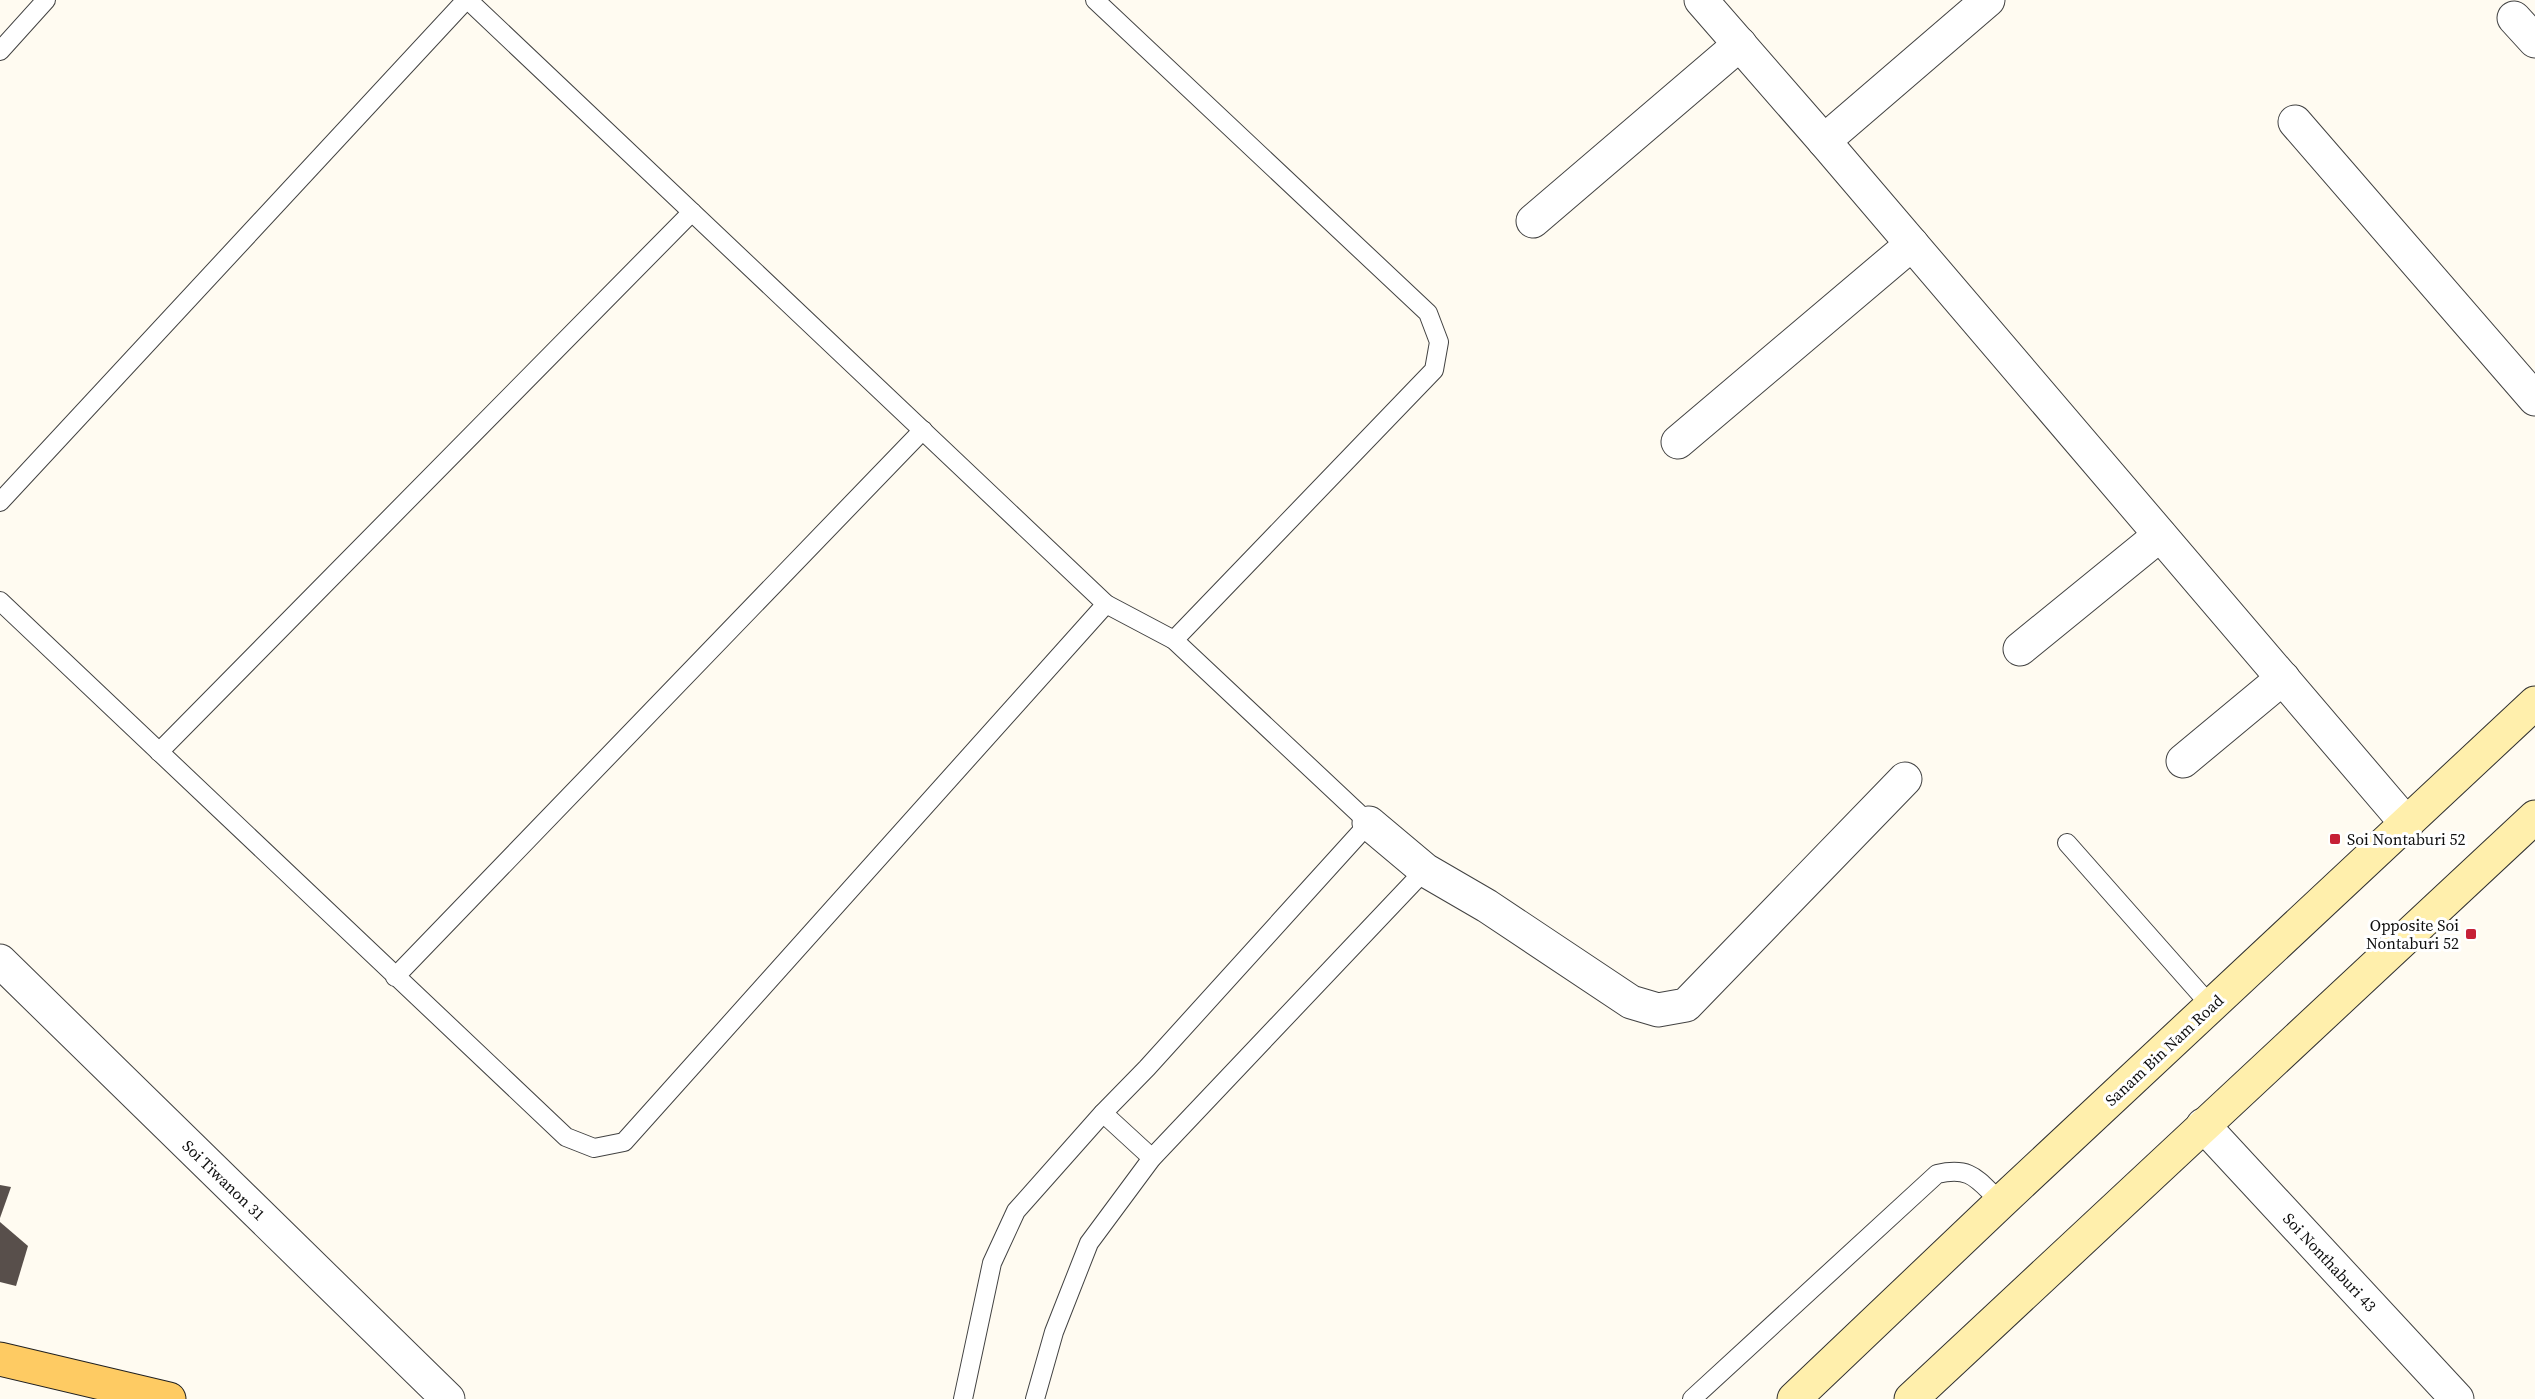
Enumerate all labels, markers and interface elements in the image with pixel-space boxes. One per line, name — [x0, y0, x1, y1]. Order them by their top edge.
place label: Soi Nontaburi 52 — [2347, 828, 2465, 850]
marker: Soi Nontaburi 52 — [2328, 832, 2342, 846]
place label: Opposite Soi Nontaburi 52 — [2366, 914, 2459, 954]
marker: Opposite Soi Nontaburi 52 — [2464, 927, 2478, 941]
street label: Sanam Bin Nam Road — [2100, 989, 2228, 1111]
street label: Soi Tiwanon 31 — [178, 1135, 270, 1225]
street label: Soi Nonthaburi 43 — [2278, 1208, 2382, 1316]

